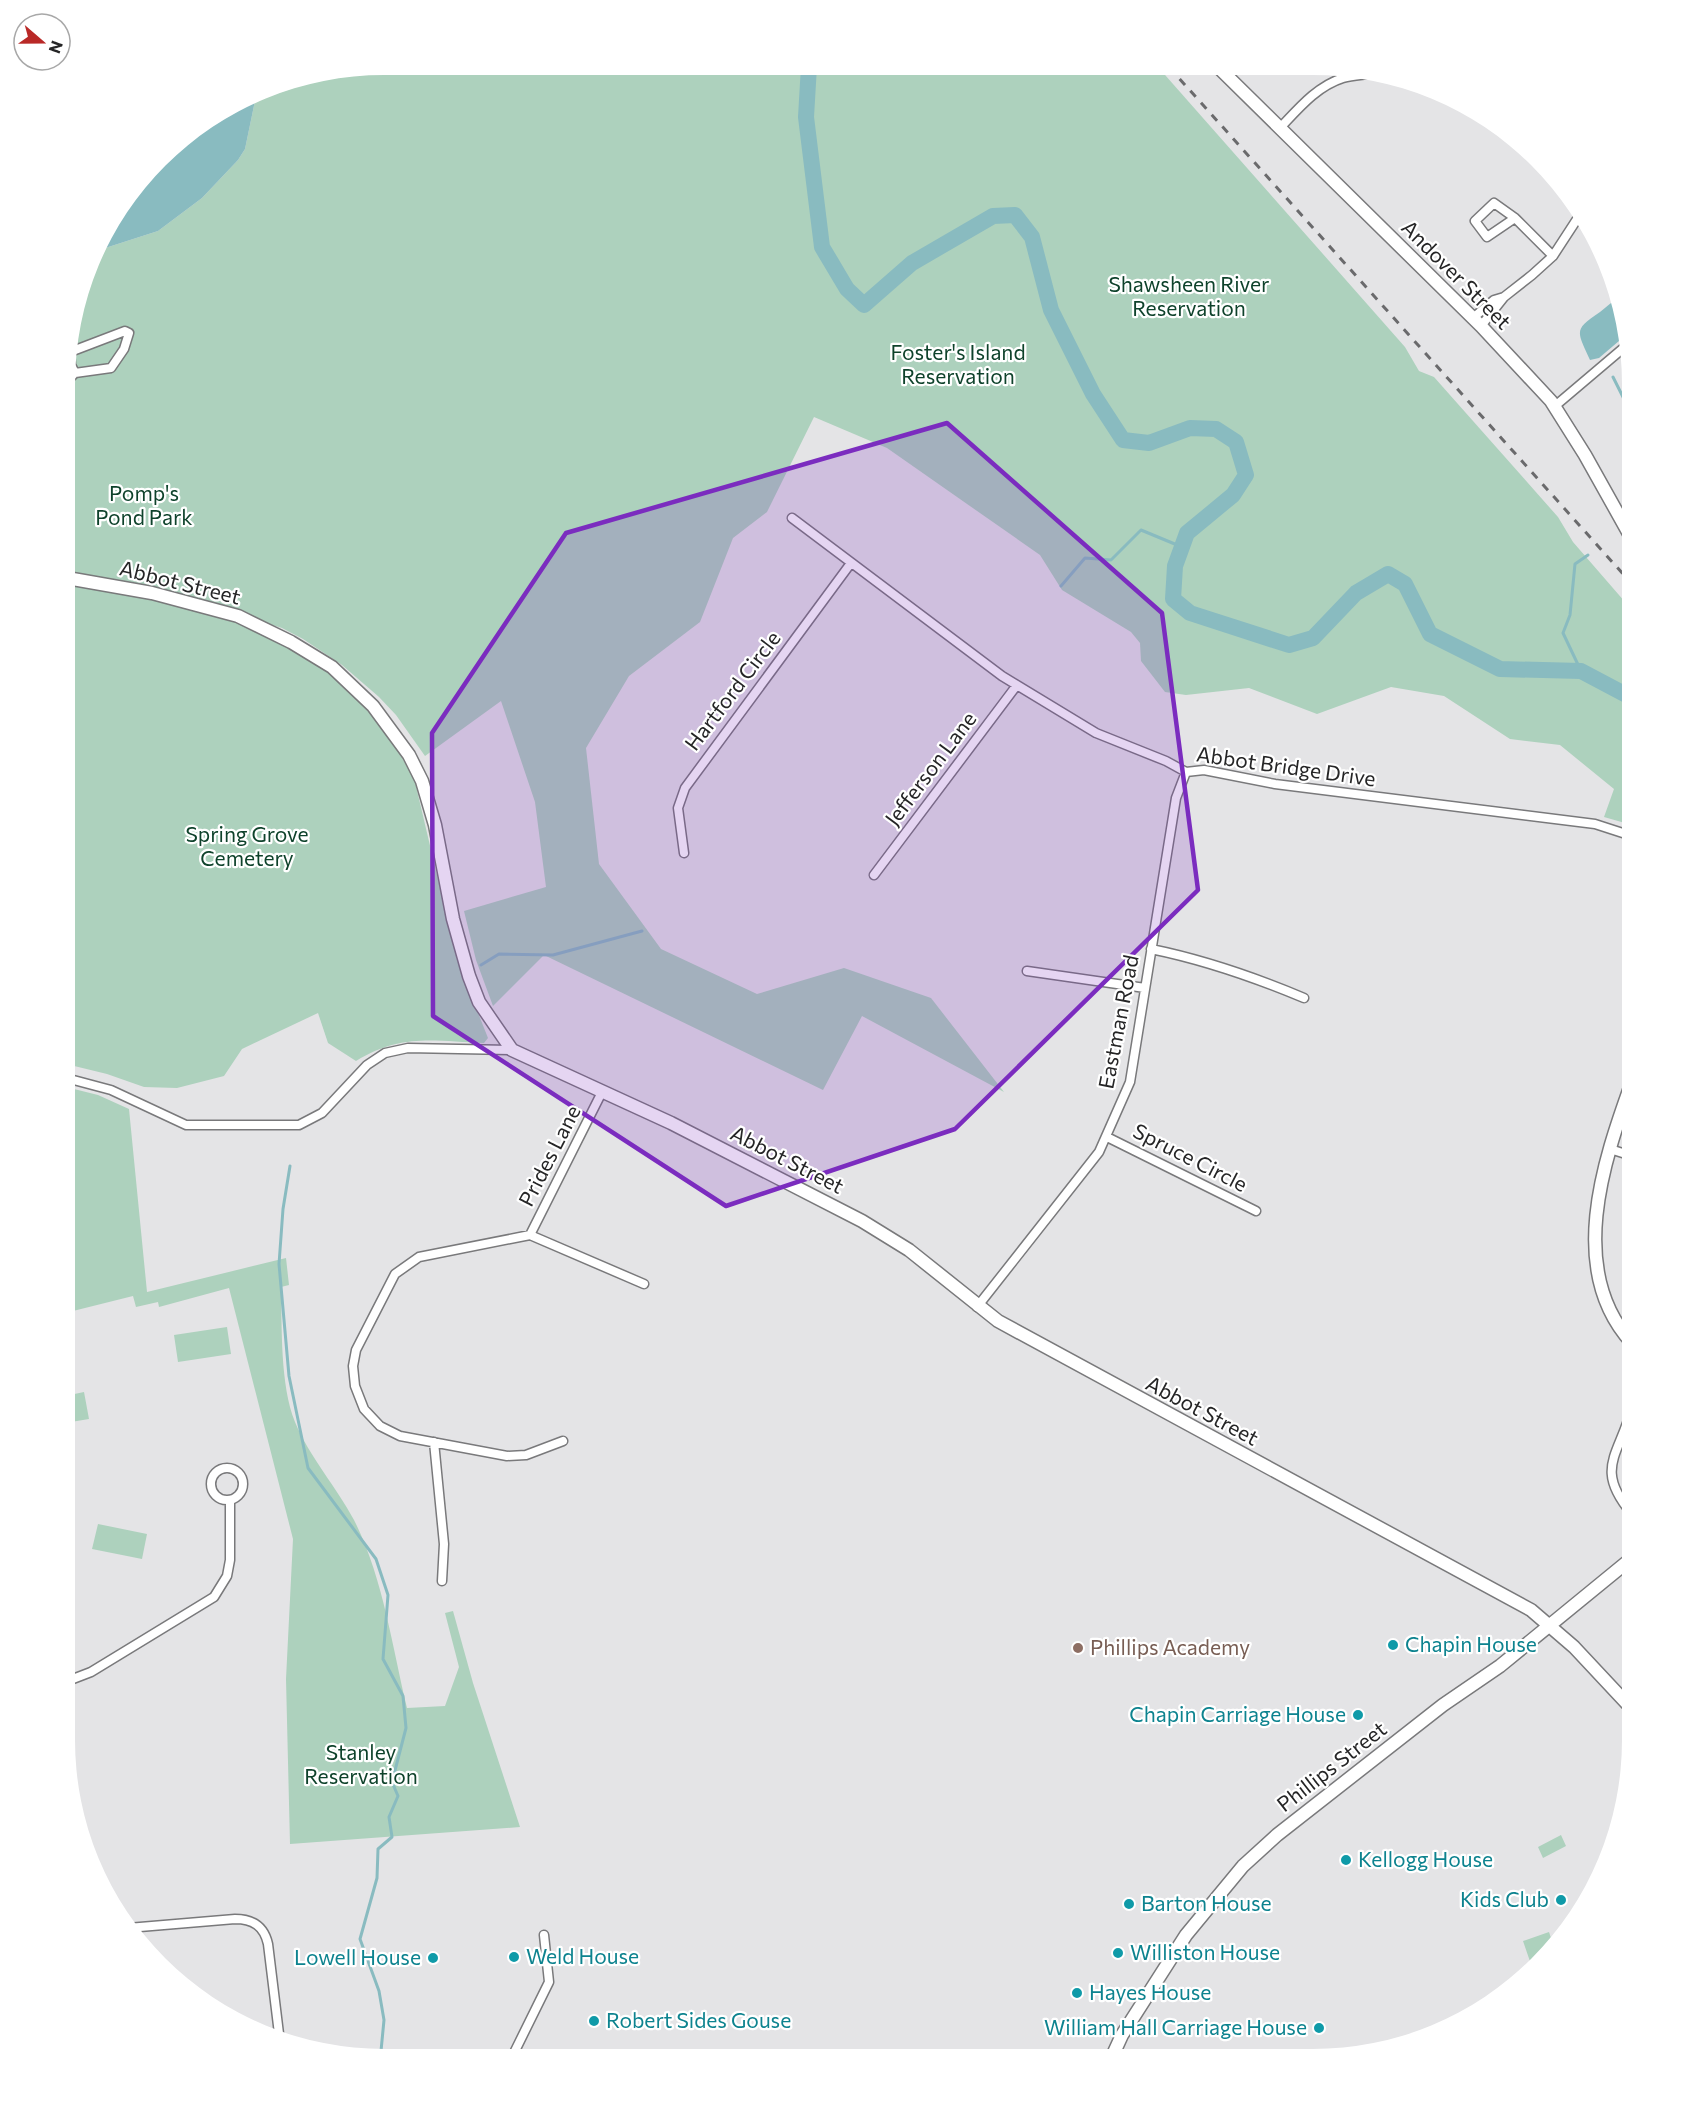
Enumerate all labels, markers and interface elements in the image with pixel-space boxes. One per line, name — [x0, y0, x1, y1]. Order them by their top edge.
north arrow — [12, 12, 72, 72]
text: N — [46, 38, 68, 56]
street label: Andover Street — [1397, 214, 1517, 334]
park label: Shawsheen River Reservation — [1109, 271, 1269, 320]
park label: Foster's Island Reservation — [890, 339, 1026, 388]
park label: Pomp's Pond Park — [95, 480, 193, 529]
street label: Abbot Street — [117, 554, 243, 609]
street label: Hartford Circle — [679, 626, 785, 755]
street label: Jefferson Lane — [879, 706, 981, 830]
street label: Abbot Bridge Drive — [1195, 741, 1377, 790]
park label: Spring Grove Cemetery — [185, 821, 309, 870]
street label: Eastman Road — [1092, 953, 1143, 1091]
street label: Prides Lane — [513, 1101, 585, 1210]
street label: Spruce Circle — [1129, 1117, 1252, 1196]
street label: Abbot Street — [727, 1119, 848, 1198]
street label: Abbot Street — [1142, 1370, 1263, 1450]
place label: Chapin House — [1405, 1631, 1537, 1656]
place label: Phillips Academy — [1090, 1634, 1250, 1659]
marker: Chapin House — [1386, 1638, 1400, 1652]
marker: Phillips Academy — [1071, 1641, 1085, 1655]
place label: Chapin Carriage House — [1129, 1701, 1346, 1726]
marker: Chapin Carriage House — [1351, 1708, 1365, 1722]
street label: Phillips Street — [1271, 1715, 1391, 1816]
park label: Stanley Reservation — [304, 1739, 418, 1788]
place label: Kellogg House — [1358, 1846, 1493, 1871]
marker: Kellogg House — [1339, 1853, 1353, 1867]
place label: Kids Club — [1460, 1886, 1549, 1911]
place label: Barton House — [1141, 1890, 1272, 1915]
marker: Kids Club — [1554, 1893, 1568, 1907]
marker: Barton House — [1122, 1897, 1136, 1911]
place label: Williston House — [1130, 1939, 1280, 1964]
place label: Weld House — [526, 1943, 639, 1968]
place label: Lowell House — [294, 1944, 421, 1969]
marker: Williston House — [1111, 1946, 1125, 1960]
marker: Weld House — [507, 1950, 521, 1964]
marker: Lowell House — [426, 1951, 440, 1965]
place label: Hayes House — [1089, 1979, 1211, 2004]
marker: Hayes House — [1070, 1986, 1084, 2000]
place label: Robert Sides Gouse — [606, 2007, 791, 2032]
marker: Robert Sides Gouse — [587, 2014, 601, 2028]
place label: William Hall Carriage House — [1044, 2014, 1307, 2039]
marker: William Hall Carriage House — [1312, 2021, 1326, 2035]

